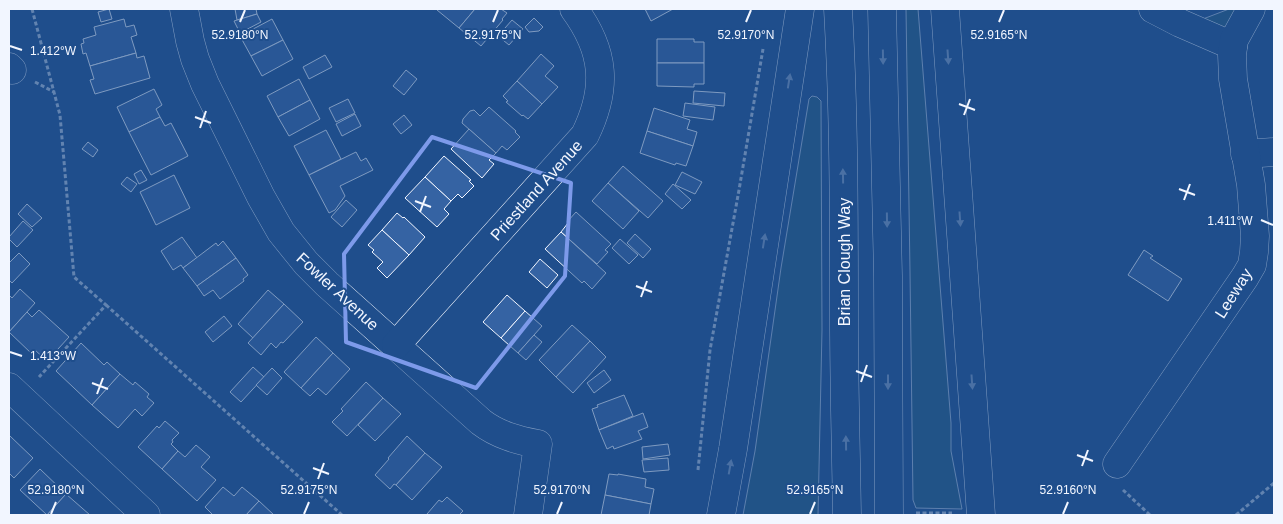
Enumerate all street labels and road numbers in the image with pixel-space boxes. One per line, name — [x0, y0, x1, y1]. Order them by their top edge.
street label: Priestland Avenue — [487, 137, 586, 244]
street label: Brian Clough Way — [836, 198, 853, 326]
street label: Fowler Avenue — [293, 249, 382, 334]
street label: Leeway — [1212, 265, 1255, 321]

